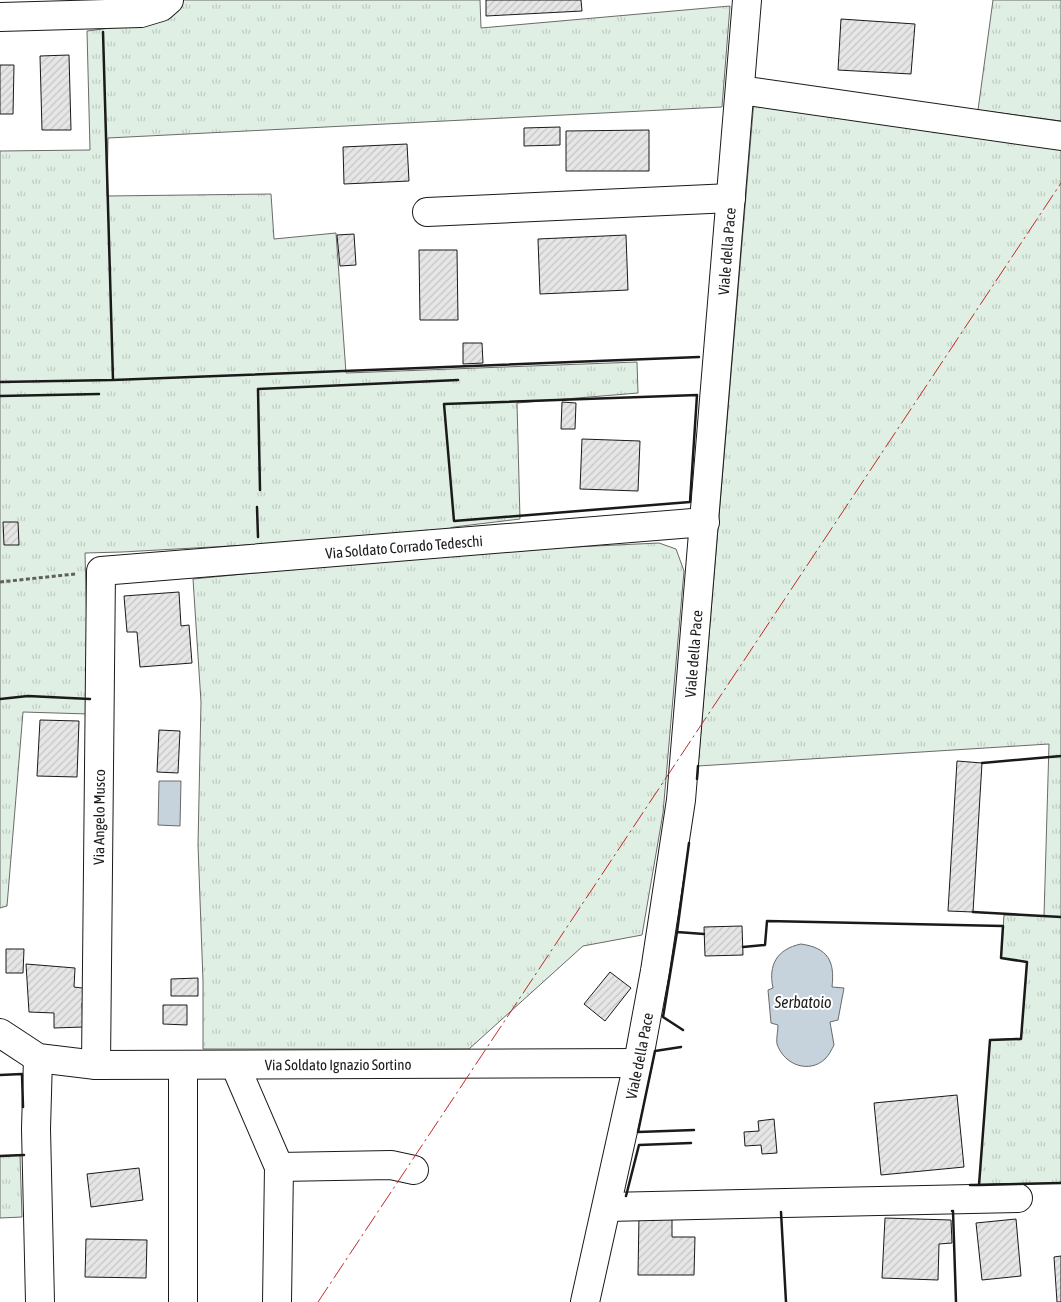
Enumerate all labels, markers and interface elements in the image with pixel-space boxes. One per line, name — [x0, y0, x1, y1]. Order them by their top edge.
street label: Viale della Pace — [714, 207, 738, 296]
street label: Via Soldato Corrado Tedeschi — [325, 532, 483, 561]
street label: Viale della Pace — [681, 609, 705, 698]
street label: Via Angelo Musco — [90, 769, 107, 865]
water label: Serbatoio — [774, 993, 831, 1011]
street label: Viale della Pace — [622, 1011, 656, 1101]
street label: Via Soldato Ignazio Sortino — [265, 1055, 412, 1073]

